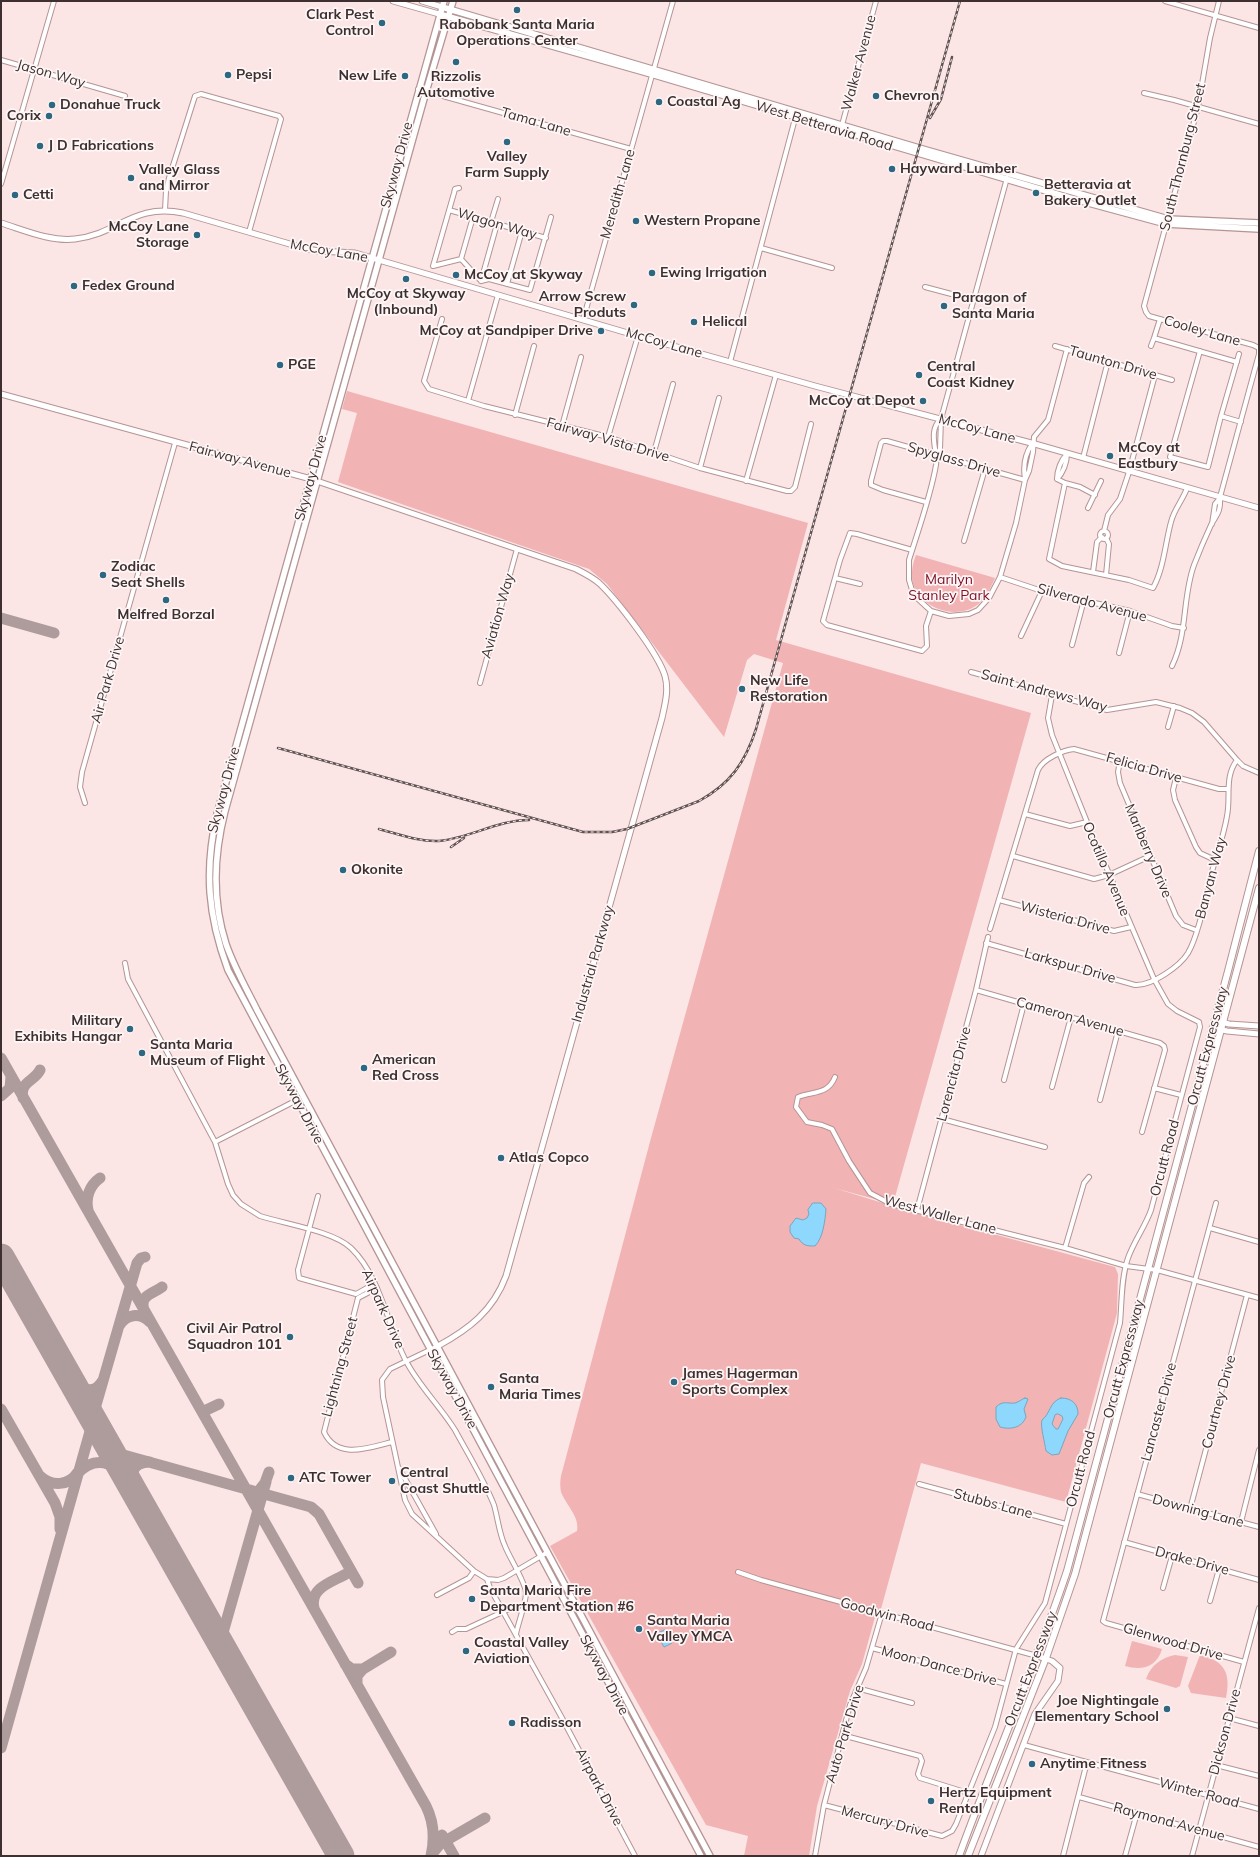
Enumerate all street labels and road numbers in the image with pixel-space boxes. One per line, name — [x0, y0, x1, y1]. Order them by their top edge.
street label: Walker Avenue — [838, 13, 880, 113]
street label: Jason Way — [15, 56, 87, 92]
street label: South Thornburg Street — [1156, 81, 1210, 233]
street label: West Betteravia Road — [753, 97, 895, 155]
street label: Tama Lane — [499, 104, 573, 140]
street label: Skyway Drive — [377, 120, 417, 210]
street label: Meredith Lane — [597, 147, 639, 241]
street label: Wagon Way — [455, 205, 539, 243]
street label: McCoy Lane — [289, 236, 369, 266]
street label: Cooley Lane — [1162, 312, 1242, 350]
street label: McCoy Lane — [624, 324, 704, 362]
street label: Taunton Drive — [1067, 342, 1159, 384]
street label: McCoy Lane — [937, 411, 1017, 447]
street label: Fairway Vista Drive — [545, 414, 671, 466]
street label: Skyway Drive — [291, 433, 331, 523]
street label: Fairway Avenue — [187, 438, 293, 482]
street label: Spyglass Drive — [906, 439, 1002, 481]
street label: Aviation Way — [478, 572, 518, 660]
street label: Silverado Avenue — [1035, 580, 1149, 626]
street label: Air Park Drive — [88, 635, 128, 725]
street label: Saint Andrews Way — [979, 666, 1109, 716]
street label: Skyway Drive — [204, 745, 244, 835]
street label: Felicia Drive — [1104, 749, 1184, 787]
street label: Marlberry Drive — [1121, 802, 1175, 900]
street label: Ocotillo Avenue — [1079, 819, 1133, 919]
street label: Banyan Way — [1192, 835, 1230, 921]
street label: Wisteria Drive — [1018, 898, 1112, 938]
street label: Industrial Parkway — [568, 904, 618, 1024]
street label: Larkspur Drive — [1022, 945, 1118, 987]
street label: Orcutt Expressway — [1184, 985, 1232, 1107]
street label: Cameron Avenue — [1014, 994, 1126, 1040]
street label: Lorencita Drive — [933, 1025, 975, 1123]
street label: Skyway Drive — [271, 1061, 327, 1147]
street label: Orcutt Road — [1147, 1118, 1183, 1198]
street label: West Waller Lane — [882, 1192, 998, 1238]
street label: Airpark Drive — [358, 1267, 408, 1351]
street label: Orcutt Expressway — [1100, 1298, 1148, 1420]
street label: Lightning Street — [319, 1315, 361, 1419]
street label: Skyway Drive — [423, 1346, 481, 1432]
street label: Courtney Drive — [1198, 1353, 1240, 1451]
street label: Lancaster Drive — [1138, 1361, 1180, 1463]
street label: Orcutt Road — [1063, 1429, 1099, 1509]
street label: Stubbs Lane — [952, 1485, 1034, 1523]
street label: Downing Lane — [1150, 1491, 1246, 1531]
street label: Drake Drive — [1153, 1543, 1231, 1579]
street label: Goodwin Road — [838, 1594, 936, 1636]
street label: Orcutt Expressway — [1001, 1609, 1061, 1729]
street label: Glenwood Drive — [1121, 1620, 1225, 1664]
street label: Skyway Drive — [576, 1632, 632, 1718]
street label: Moon Dance Drive — [879, 1643, 999, 1689]
street label: Auto Park Drive — [822, 1683, 868, 1785]
street label: Dickson Drive — [1205, 1687, 1245, 1777]
street label: Airpark Drive — [572, 1745, 626, 1829]
street label: Winter Road — [1157, 1774, 1241, 1812]
street label: Raymond Avenue — [1111, 1799, 1227, 1845]
street label: Mercury Drive — [839, 1802, 931, 1842]

